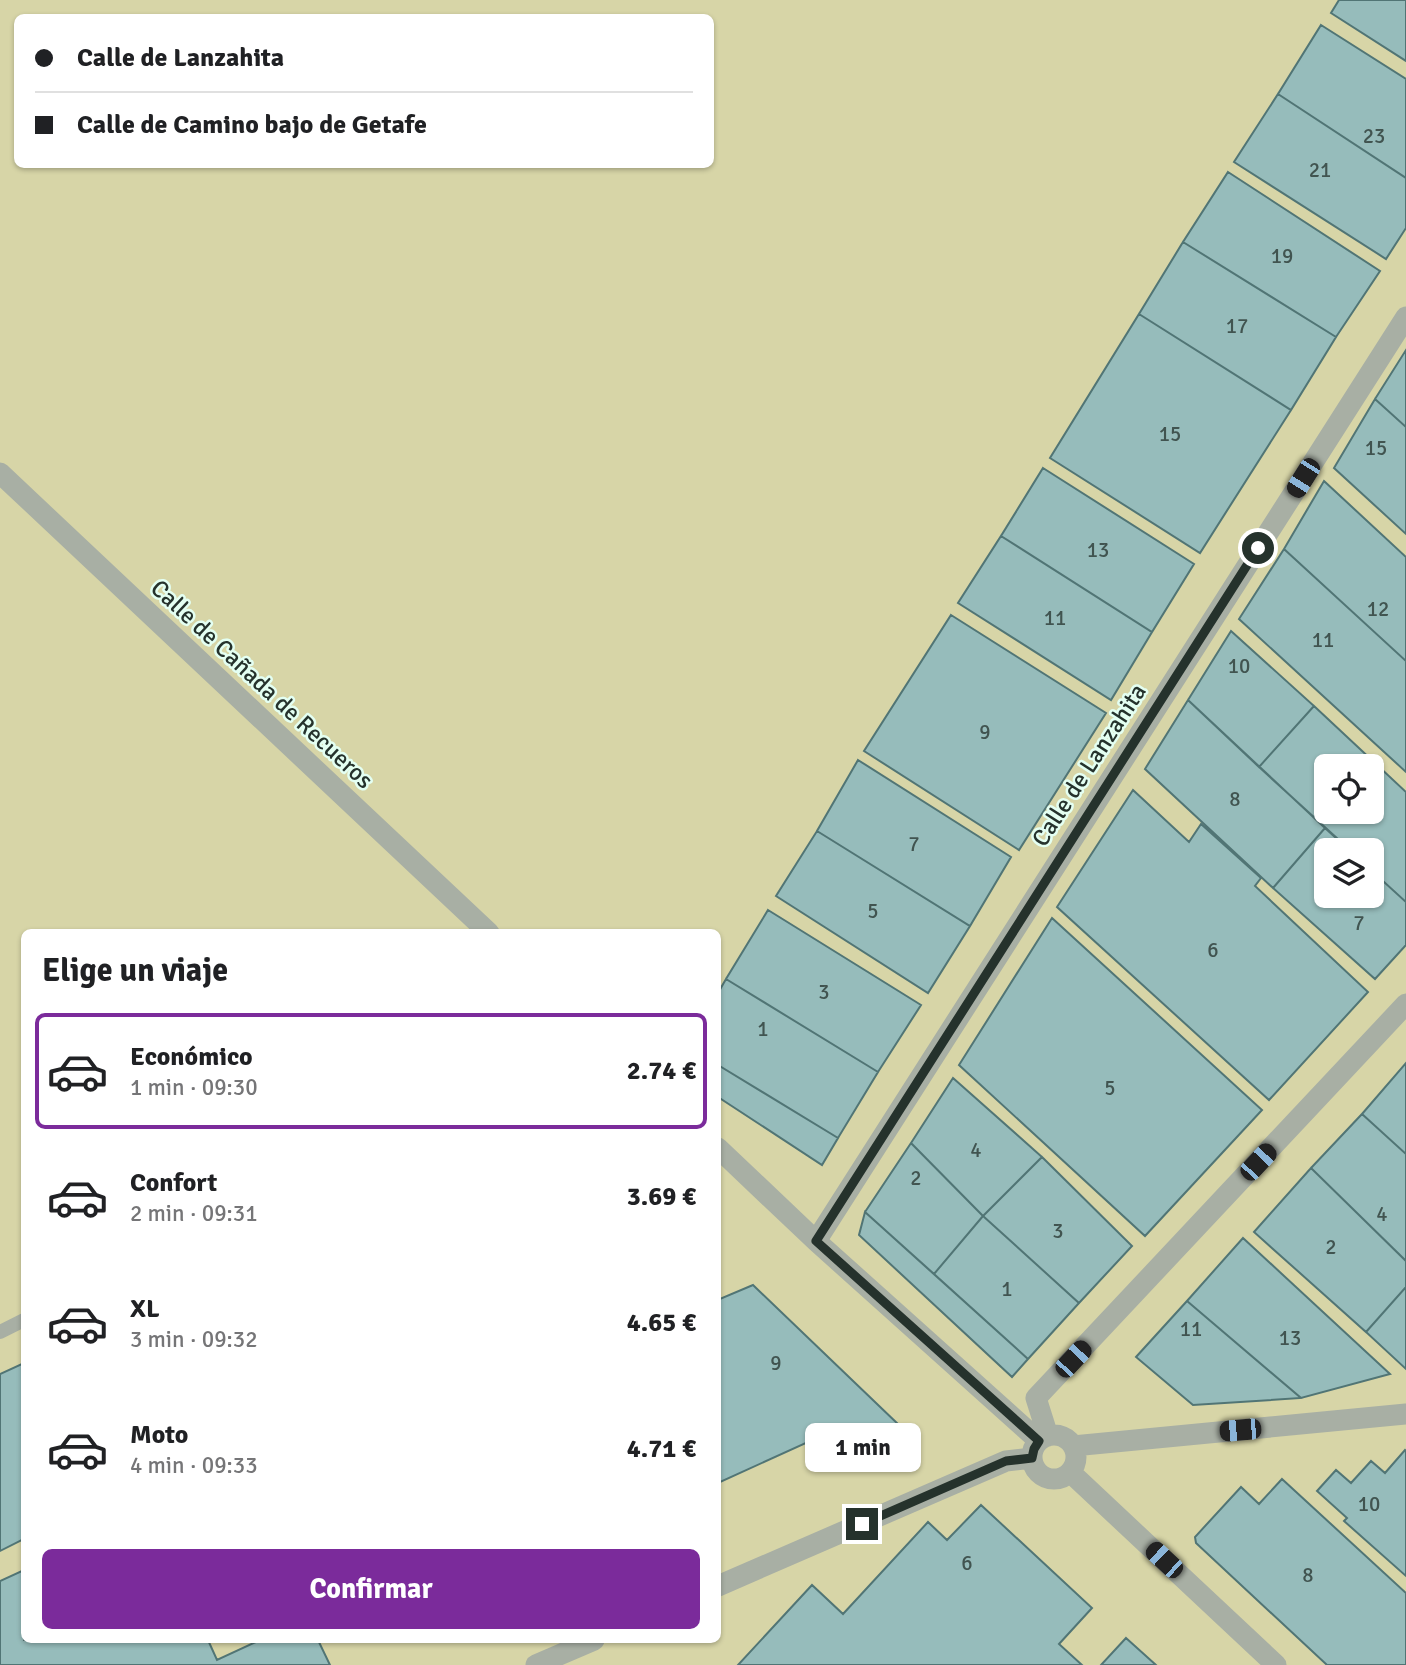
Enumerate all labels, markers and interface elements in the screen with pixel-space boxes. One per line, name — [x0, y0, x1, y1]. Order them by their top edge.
text: Calle de Lanzahita — [77, 42, 284, 74]
text: Calle de Camino bajo de Getafe — [77, 109, 427, 141]
house number: 23 — [1363, 123, 1385, 149]
house number: 21 — [1309, 157, 1331, 183]
house number: 19 — [1271, 243, 1293, 269]
house number: 17 — [1226, 313, 1248, 339]
house number: 15 — [1159, 421, 1181, 447]
house number: 15 — [1365, 435, 1387, 461]
car — [1283, 455, 1324, 501]
route start — [1242, 532, 1274, 564]
house number: 13 — [1087, 537, 1109, 563]
street label: Calle de Cañada de Recueros — [145, 573, 379, 795]
house number: 12 — [1367, 596, 1389, 622]
house number: 11 — [1044, 605, 1066, 631]
house number: 11 — [1312, 627, 1334, 653]
house number: 10 — [1228, 653, 1250, 679]
street label: Calle de Lanzahita — [1025, 678, 1153, 852]
house number: 9 — [979, 719, 991, 745]
map controls — [1314, 754, 1384, 908]
button: locate — [1314, 754, 1384, 824]
house number: 8 — [1229, 786, 1241, 812]
house number: 7 — [908, 831, 920, 857]
button: layers — [1314, 838, 1384, 908]
house number: 5 — [867, 898, 879, 924]
house number: 7 — [1353, 910, 1365, 936]
house number: 6 — [1207, 937, 1219, 963]
text: Elige un viaje — [42, 951, 228, 990]
house number: 3 — [818, 979, 830, 1005]
house number: 1 — [757, 1016, 769, 1042]
icon: car — [46, 1040, 109, 1103]
text: Económico — [130, 1041, 253, 1073]
text: 2.74 € — [627, 1055, 696, 1087]
text: 1 min · 09:30 — [130, 1073, 258, 1102]
house number: 5 — [1104, 1075, 1116, 1101]
house number: 4 — [970, 1137, 982, 1163]
car — [1236, 1139, 1281, 1185]
house number: 2 — [910, 1165, 922, 1191]
icon: car — [46, 1166, 109, 1229]
text: Confort — [130, 1167, 217, 1199]
text: 3.69 € — [627, 1181, 696, 1213]
text: 2 min · 09:31 — [130, 1199, 258, 1228]
house number: 4 — [1376, 1201, 1388, 1227]
house number: 3 — [1052, 1218, 1064, 1244]
house number: 2 — [1325, 1234, 1337, 1260]
house number: 1 — [1001, 1276, 1013, 1302]
icon: car — [46, 1292, 109, 1355]
text: XL — [130, 1293, 160, 1325]
text: 4.65 € — [627, 1307, 696, 1339]
house number: 11 — [1180, 1316, 1202, 1342]
text: 3 min · 09:32 — [130, 1325, 258, 1354]
house number: 13 — [1279, 1325, 1301, 1351]
car — [1051, 1336, 1096, 1382]
house number: 9 — [770, 1350, 782, 1376]
icon: car — [46, 1418, 109, 1481]
car — [1219, 1418, 1262, 1442]
text: Moto — [130, 1419, 188, 1451]
callout: 1 min — [804, 1422, 920, 1472]
text: 4.71 € — [627, 1433, 696, 1465]
text: 1 min — [835, 1433, 891, 1462]
text: 4 min · 09:33 — [130, 1451, 258, 1480]
house number: 10 — [1358, 1491, 1380, 1517]
route end — [846, 1508, 878, 1540]
car — [1142, 1538, 1187, 1582]
button: Confirmar — [42, 1549, 700, 1629]
house number: 6 — [961, 1550, 973, 1576]
house number: 8 — [1302, 1562, 1314, 1588]

